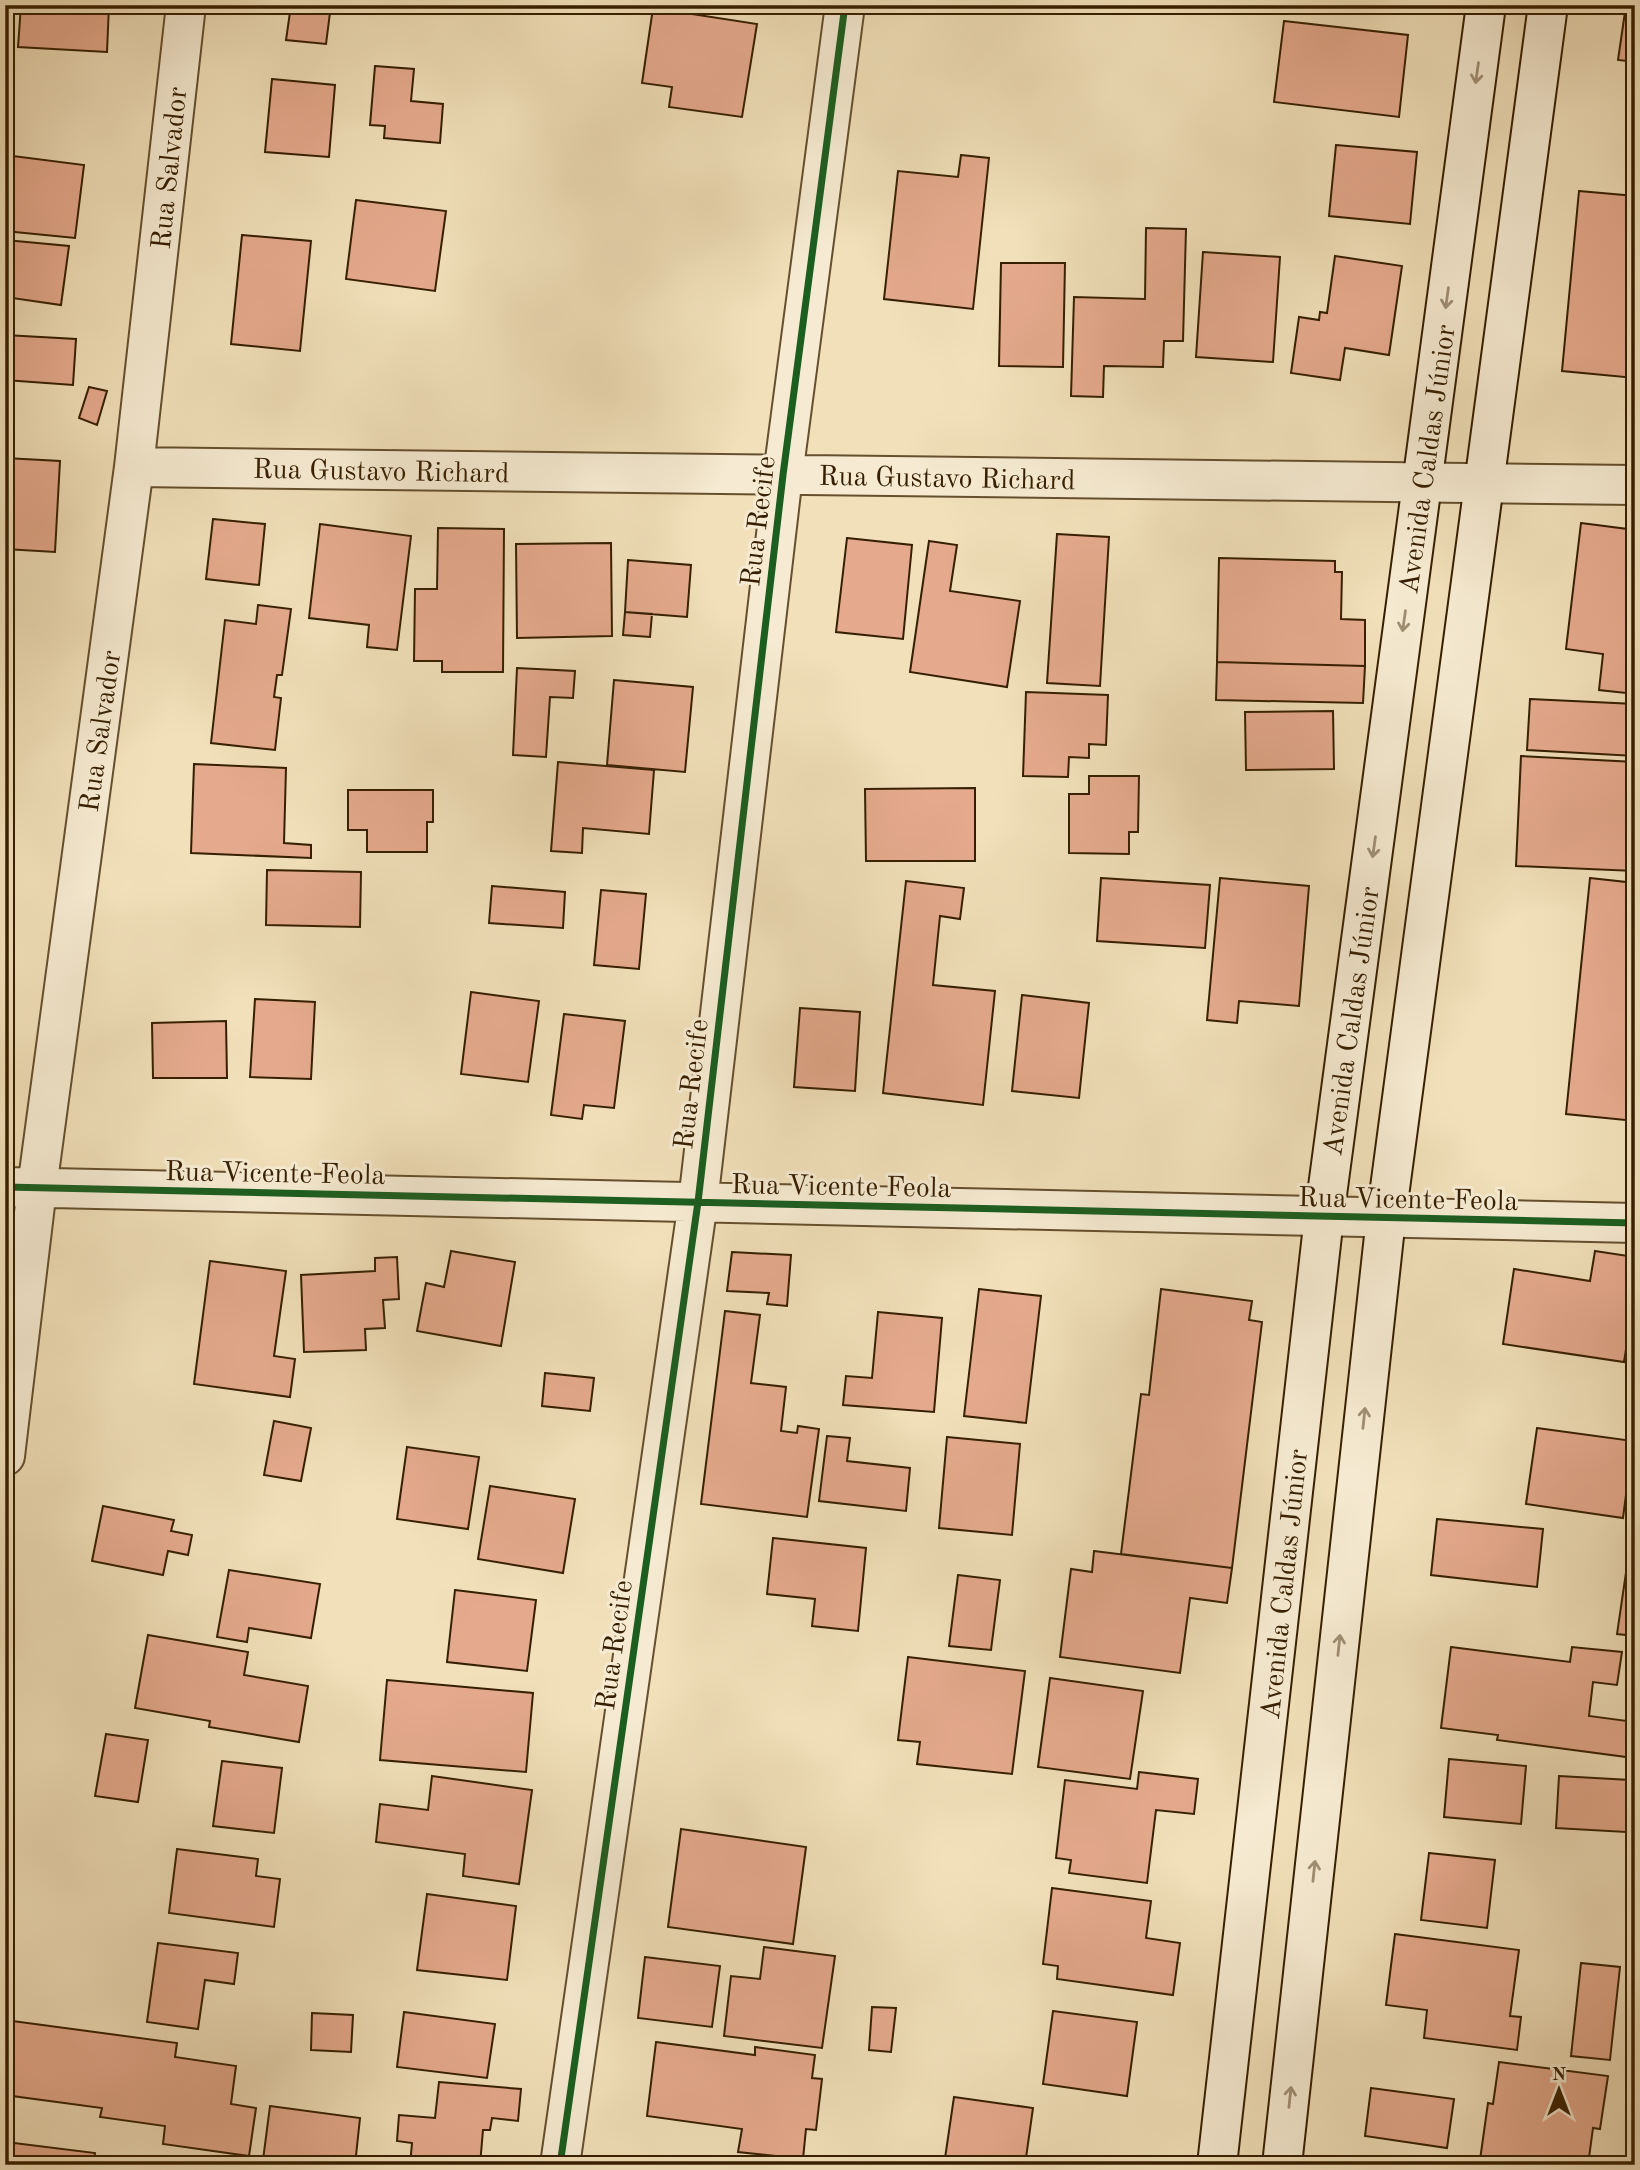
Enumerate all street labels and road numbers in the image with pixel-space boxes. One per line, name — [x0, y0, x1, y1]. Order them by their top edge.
street label: Rua Salvador — [149, 86, 193, 251]
street label: Avenida Caldas Júnior — [1396, 323, 1462, 596]
street label: Rua Recife — [738, 454, 782, 588]
street label: Rua Gustavo Richard — [252, 457, 510, 489]
street label: Rua Gustavo Richard — [818, 464, 1076, 496]
street label: Rua Salvador — [77, 649, 127, 814]
street label: Avenida Caldas Júnior — [1320, 885, 1386, 1158]
street label: Rua Recife — [671, 1017, 715, 1151]
street label: Rua Vicente Feola — [165, 1159, 386, 1191]
street label: Rua Vicente Feola — [731, 1172, 952, 1204]
street label: Rua Vicente Feola — [1298, 1185, 1519, 1217]
street label: Avenida Caldas Júnior — [1258, 1448, 1314, 1721]
street label: Rua Recife — [593, 1578, 639, 1712]

